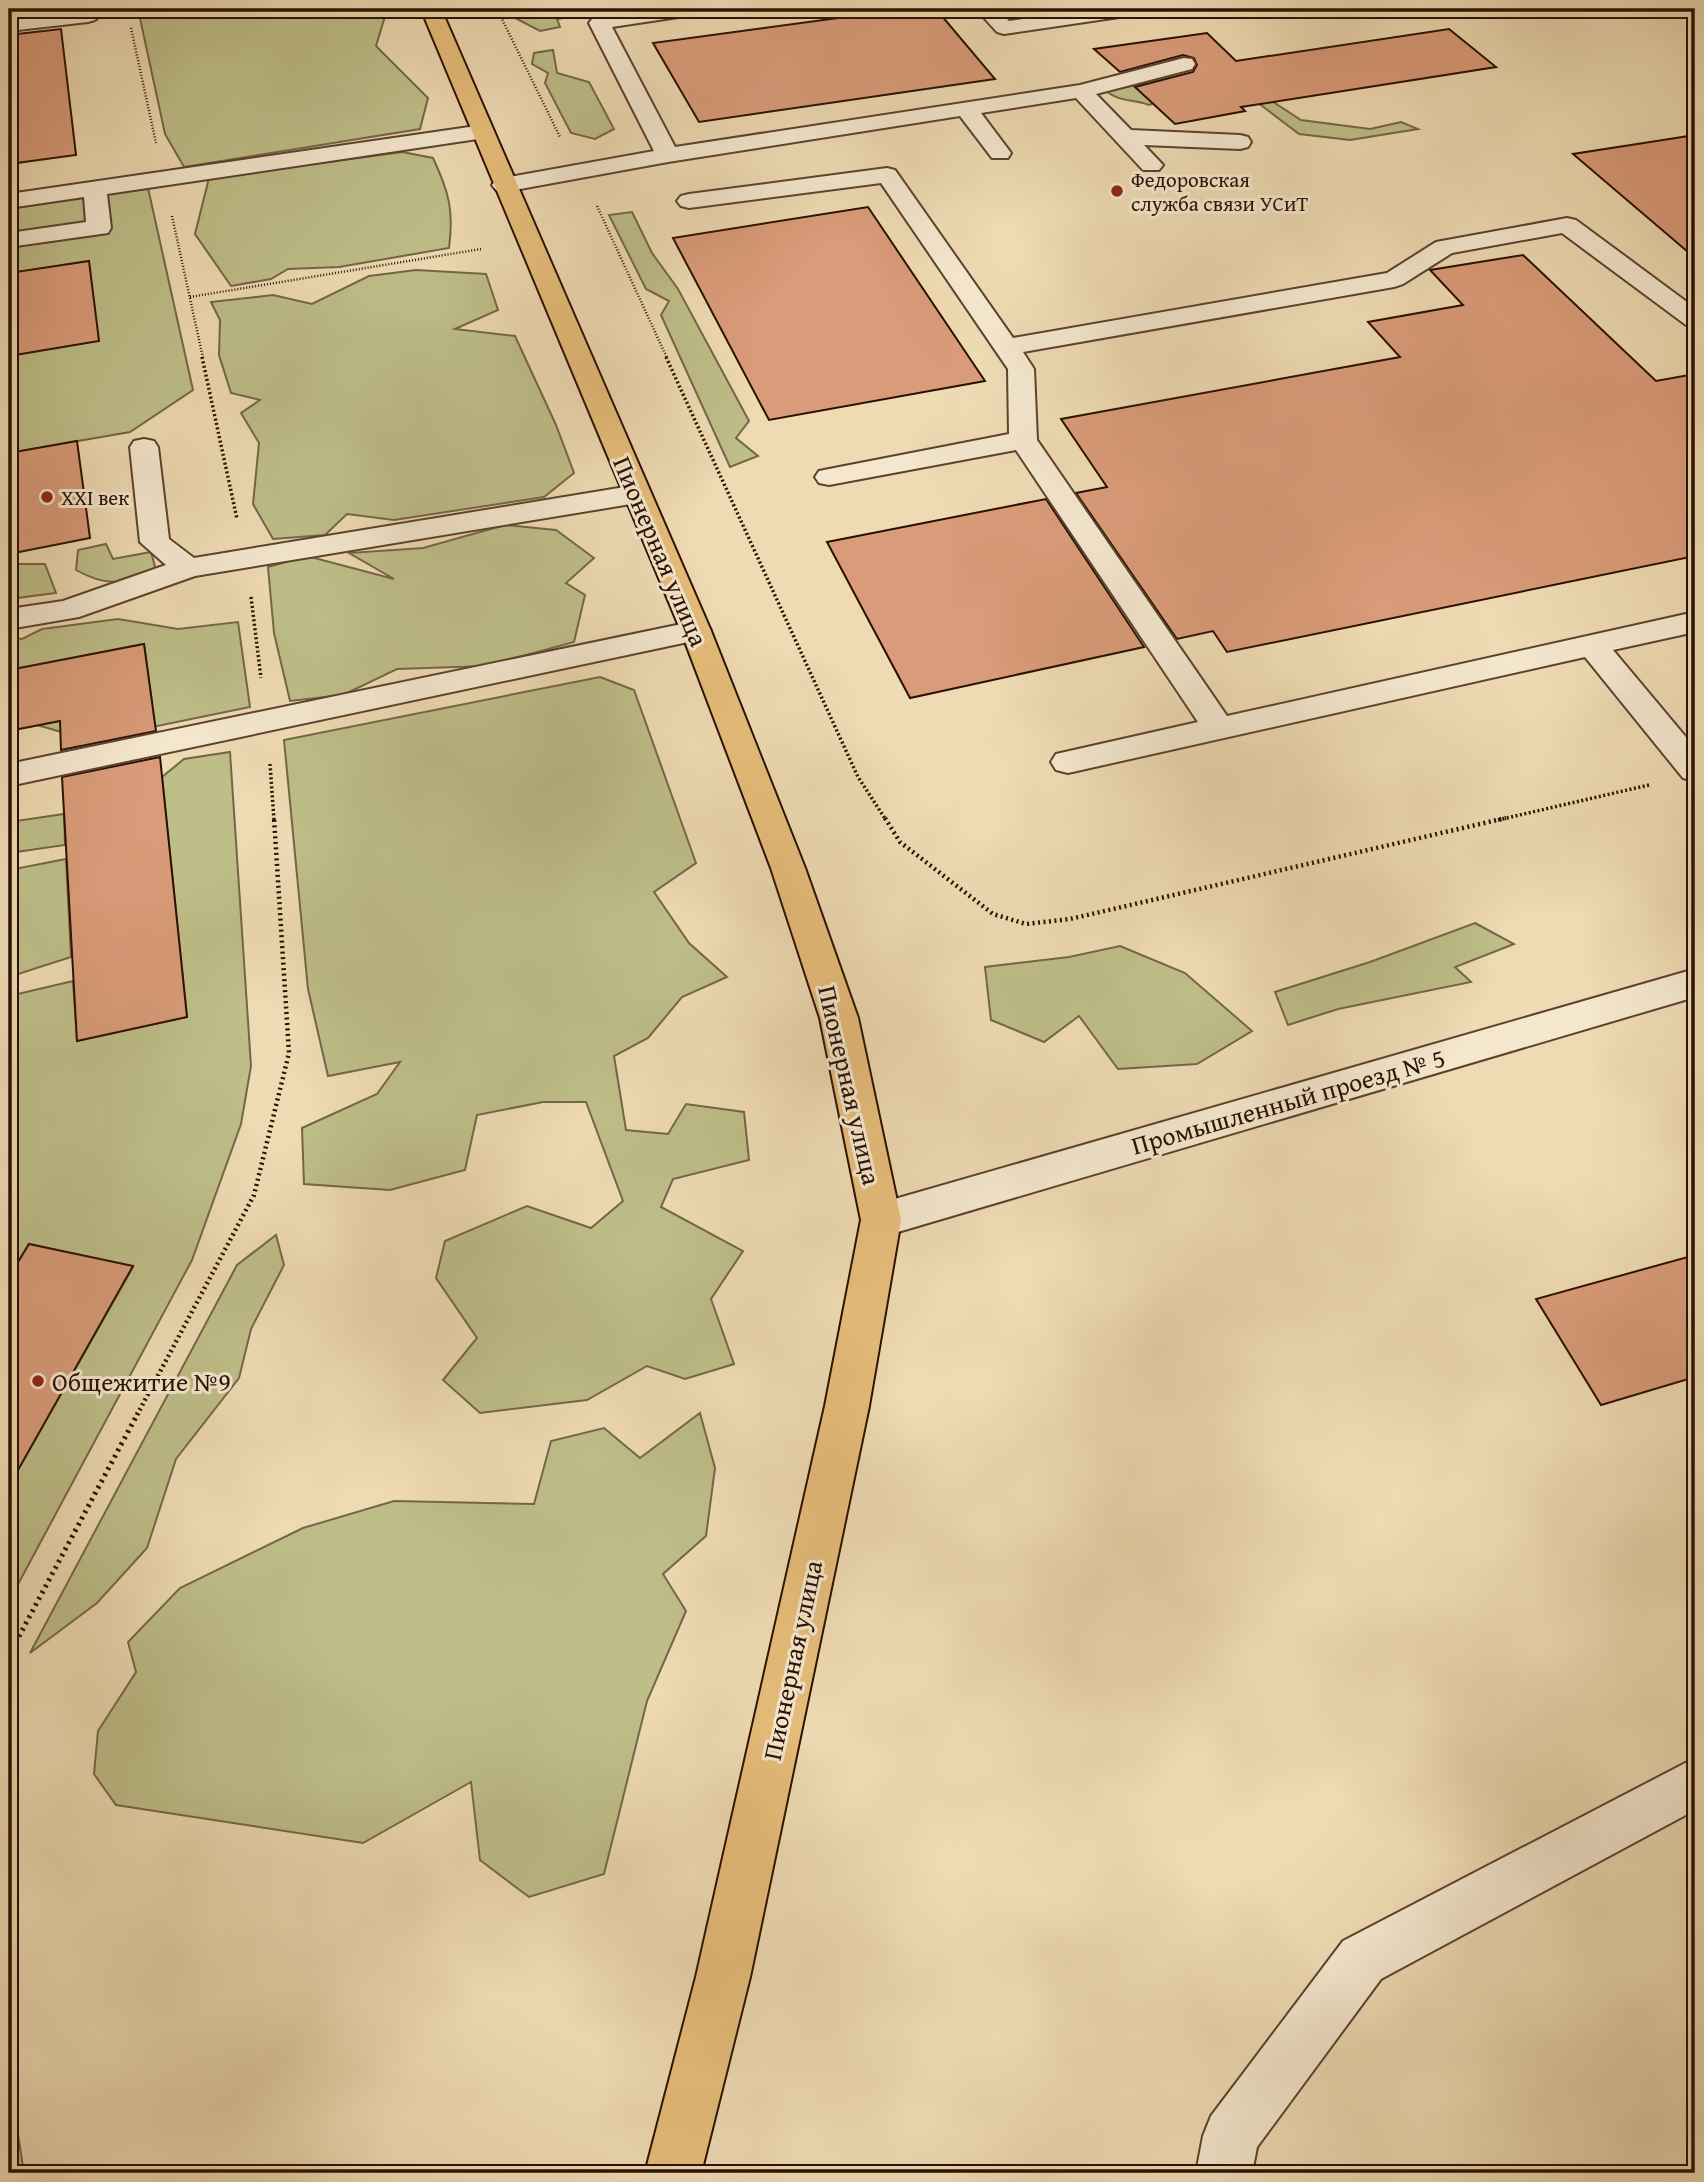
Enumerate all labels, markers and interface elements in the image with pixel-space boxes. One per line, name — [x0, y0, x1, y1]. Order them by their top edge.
place label: Федоровская служба связи УСиТ — [1131, 164, 1308, 219]
marker: Федоровская служба связи УСиТ — [1109, 183, 1125, 199]
street label: Пионерная улица — [603, 450, 719, 653]
place label: XXI век — [61, 482, 129, 513]
marker: XXI век — [39, 489, 55, 505]
street label: Пионерная улица — [808, 982, 892, 1189]
street label: Промышленный проезд № 5 — [1127, 1038, 1449, 1164]
place label: Общежитие №9 — [52, 1362, 231, 1401]
marker: Общежитие №9 — [30, 1373, 46, 1389]
street label: Пионерная улица — [752, 1556, 832, 1763]

